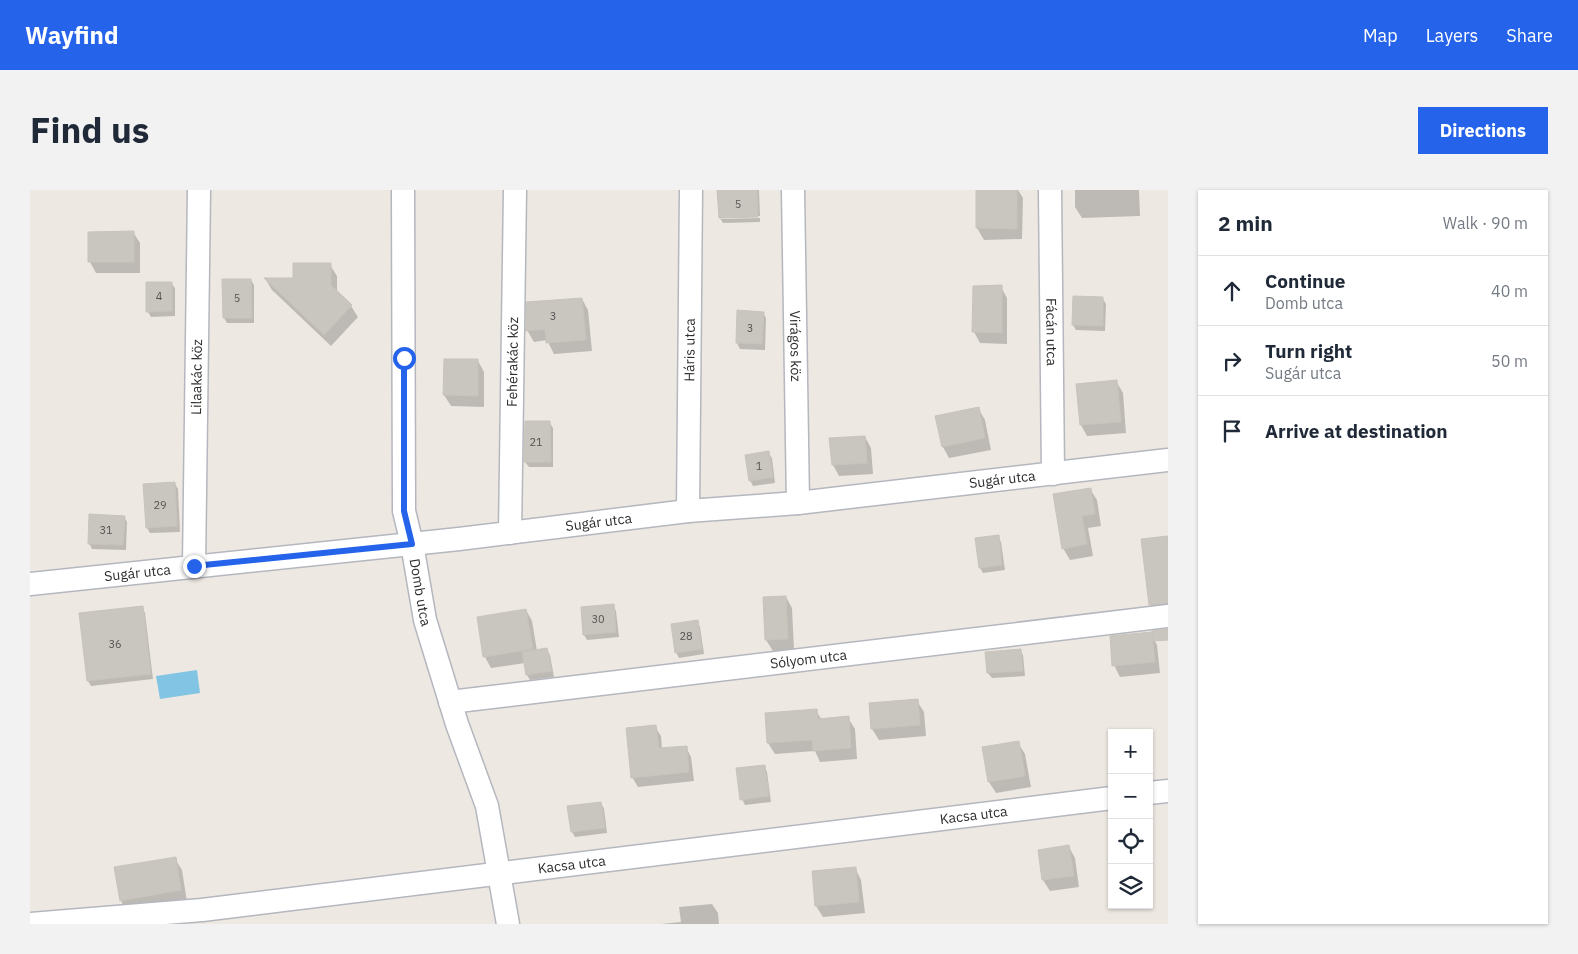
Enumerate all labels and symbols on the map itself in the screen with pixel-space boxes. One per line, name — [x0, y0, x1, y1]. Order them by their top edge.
house number: 5 — [735, 197, 741, 211]
house number: 4 — [156, 289, 163, 303]
house number: 5 — [234, 291, 240, 305]
street label: Fácán utca — [1042, 298, 1061, 367]
house number: 3 — [550, 309, 556, 323]
street label: Virágos köz — [786, 310, 805, 382]
street label: Fehérakác köz — [503, 316, 522, 407]
street label: Háris utca — [680, 318, 699, 382]
house number: 3 — [747, 321, 753, 335]
street label: Lilaakác köz — [187, 338, 206, 415]
route start — [393, 347, 416, 370]
house number: 21 — [529, 435, 543, 449]
house number: 1 — [756, 459, 763, 473]
street label: Sugár utca — [968, 466, 1037, 492]
house number: 29 — [153, 498, 167, 512]
street label: Sugár utca — [564, 509, 633, 535]
house number: 31 — [99, 523, 113, 537]
route end — [183, 555, 206, 578]
street label: Domb utca — [406, 557, 436, 629]
street label: Sugár utca — [103, 560, 172, 585]
house number: 30 — [591, 612, 605, 626]
house number: 28 — [679, 629, 693, 643]
house number: 36 — [108, 637, 122, 651]
street label: Sólyom utca — [769, 645, 848, 673]
street label: Kacsa utca — [939, 802, 1009, 828]
street label: Kacsa utca — [537, 851, 607, 878]

